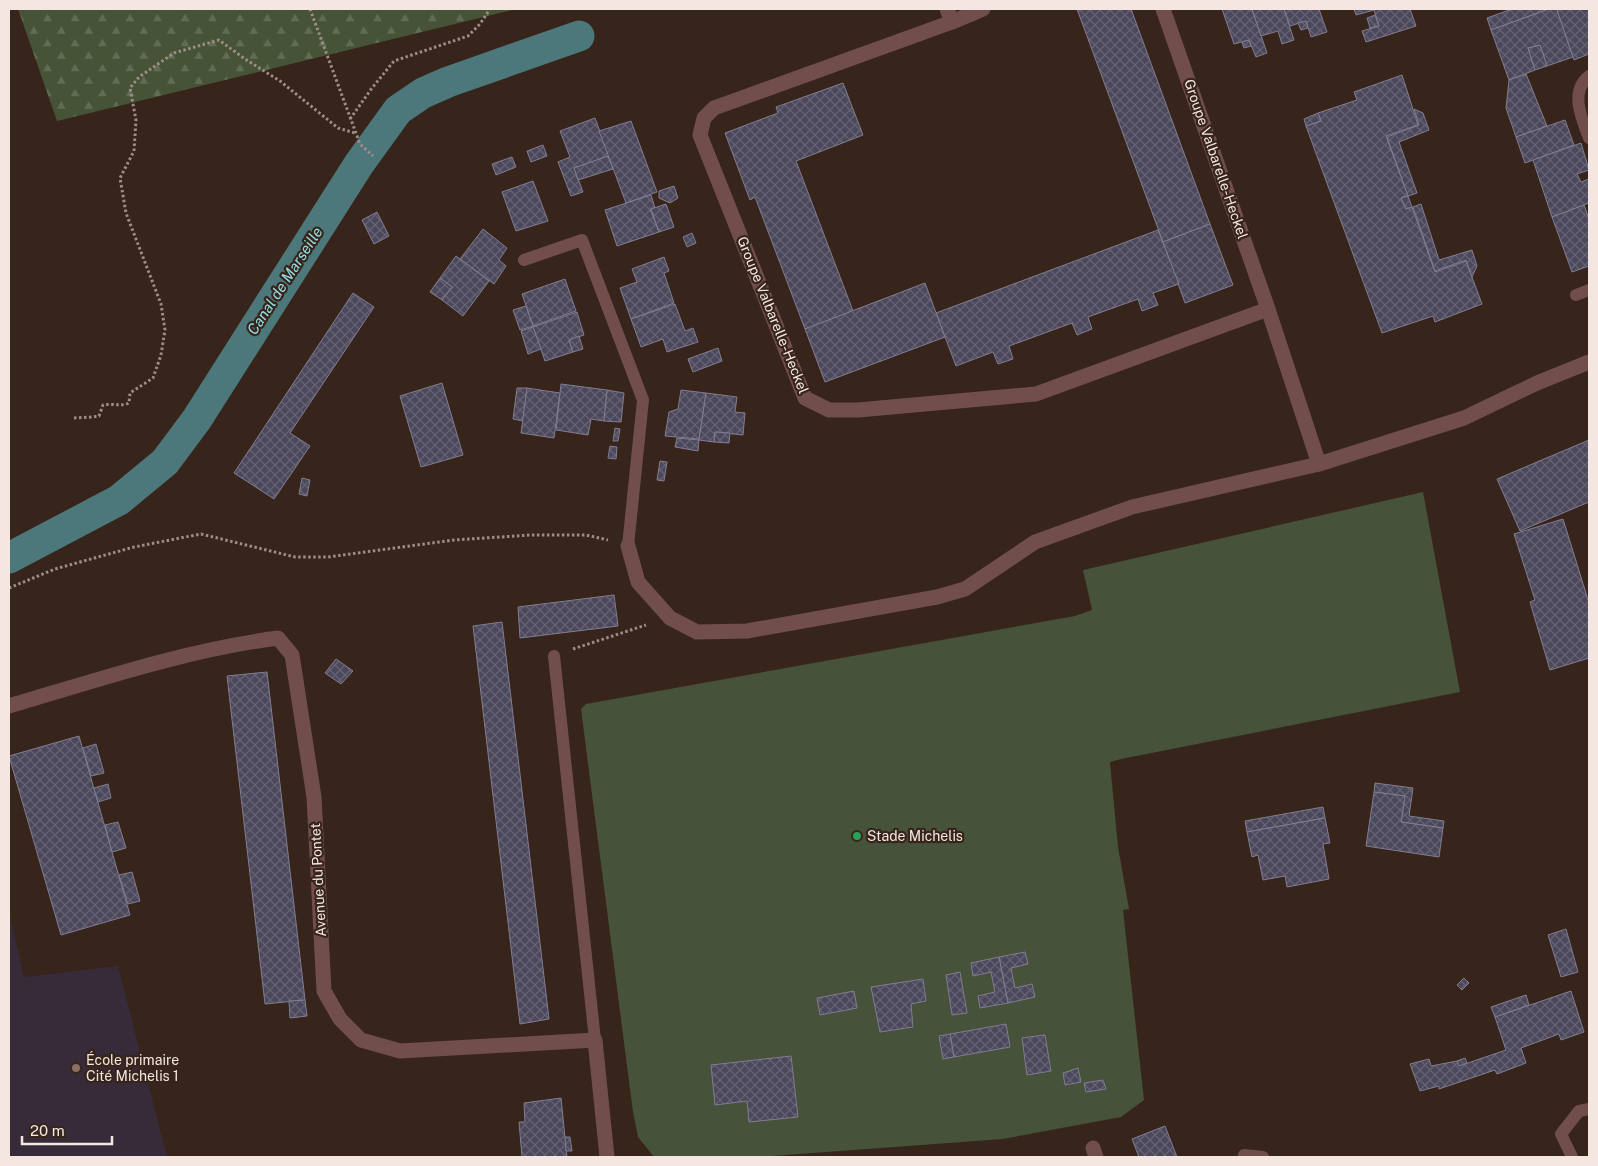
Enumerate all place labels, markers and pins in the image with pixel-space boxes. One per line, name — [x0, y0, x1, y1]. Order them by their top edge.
place label: Stade Michelis — [867, 828, 963, 844]
marker: Stade Michelis — [851, 830, 863, 842]
place label: École primaire Cité Michelis 1 — [86, 1051, 179, 1084]
marker: École primaire Cité Michelis 1 — [70, 1062, 82, 1074]

